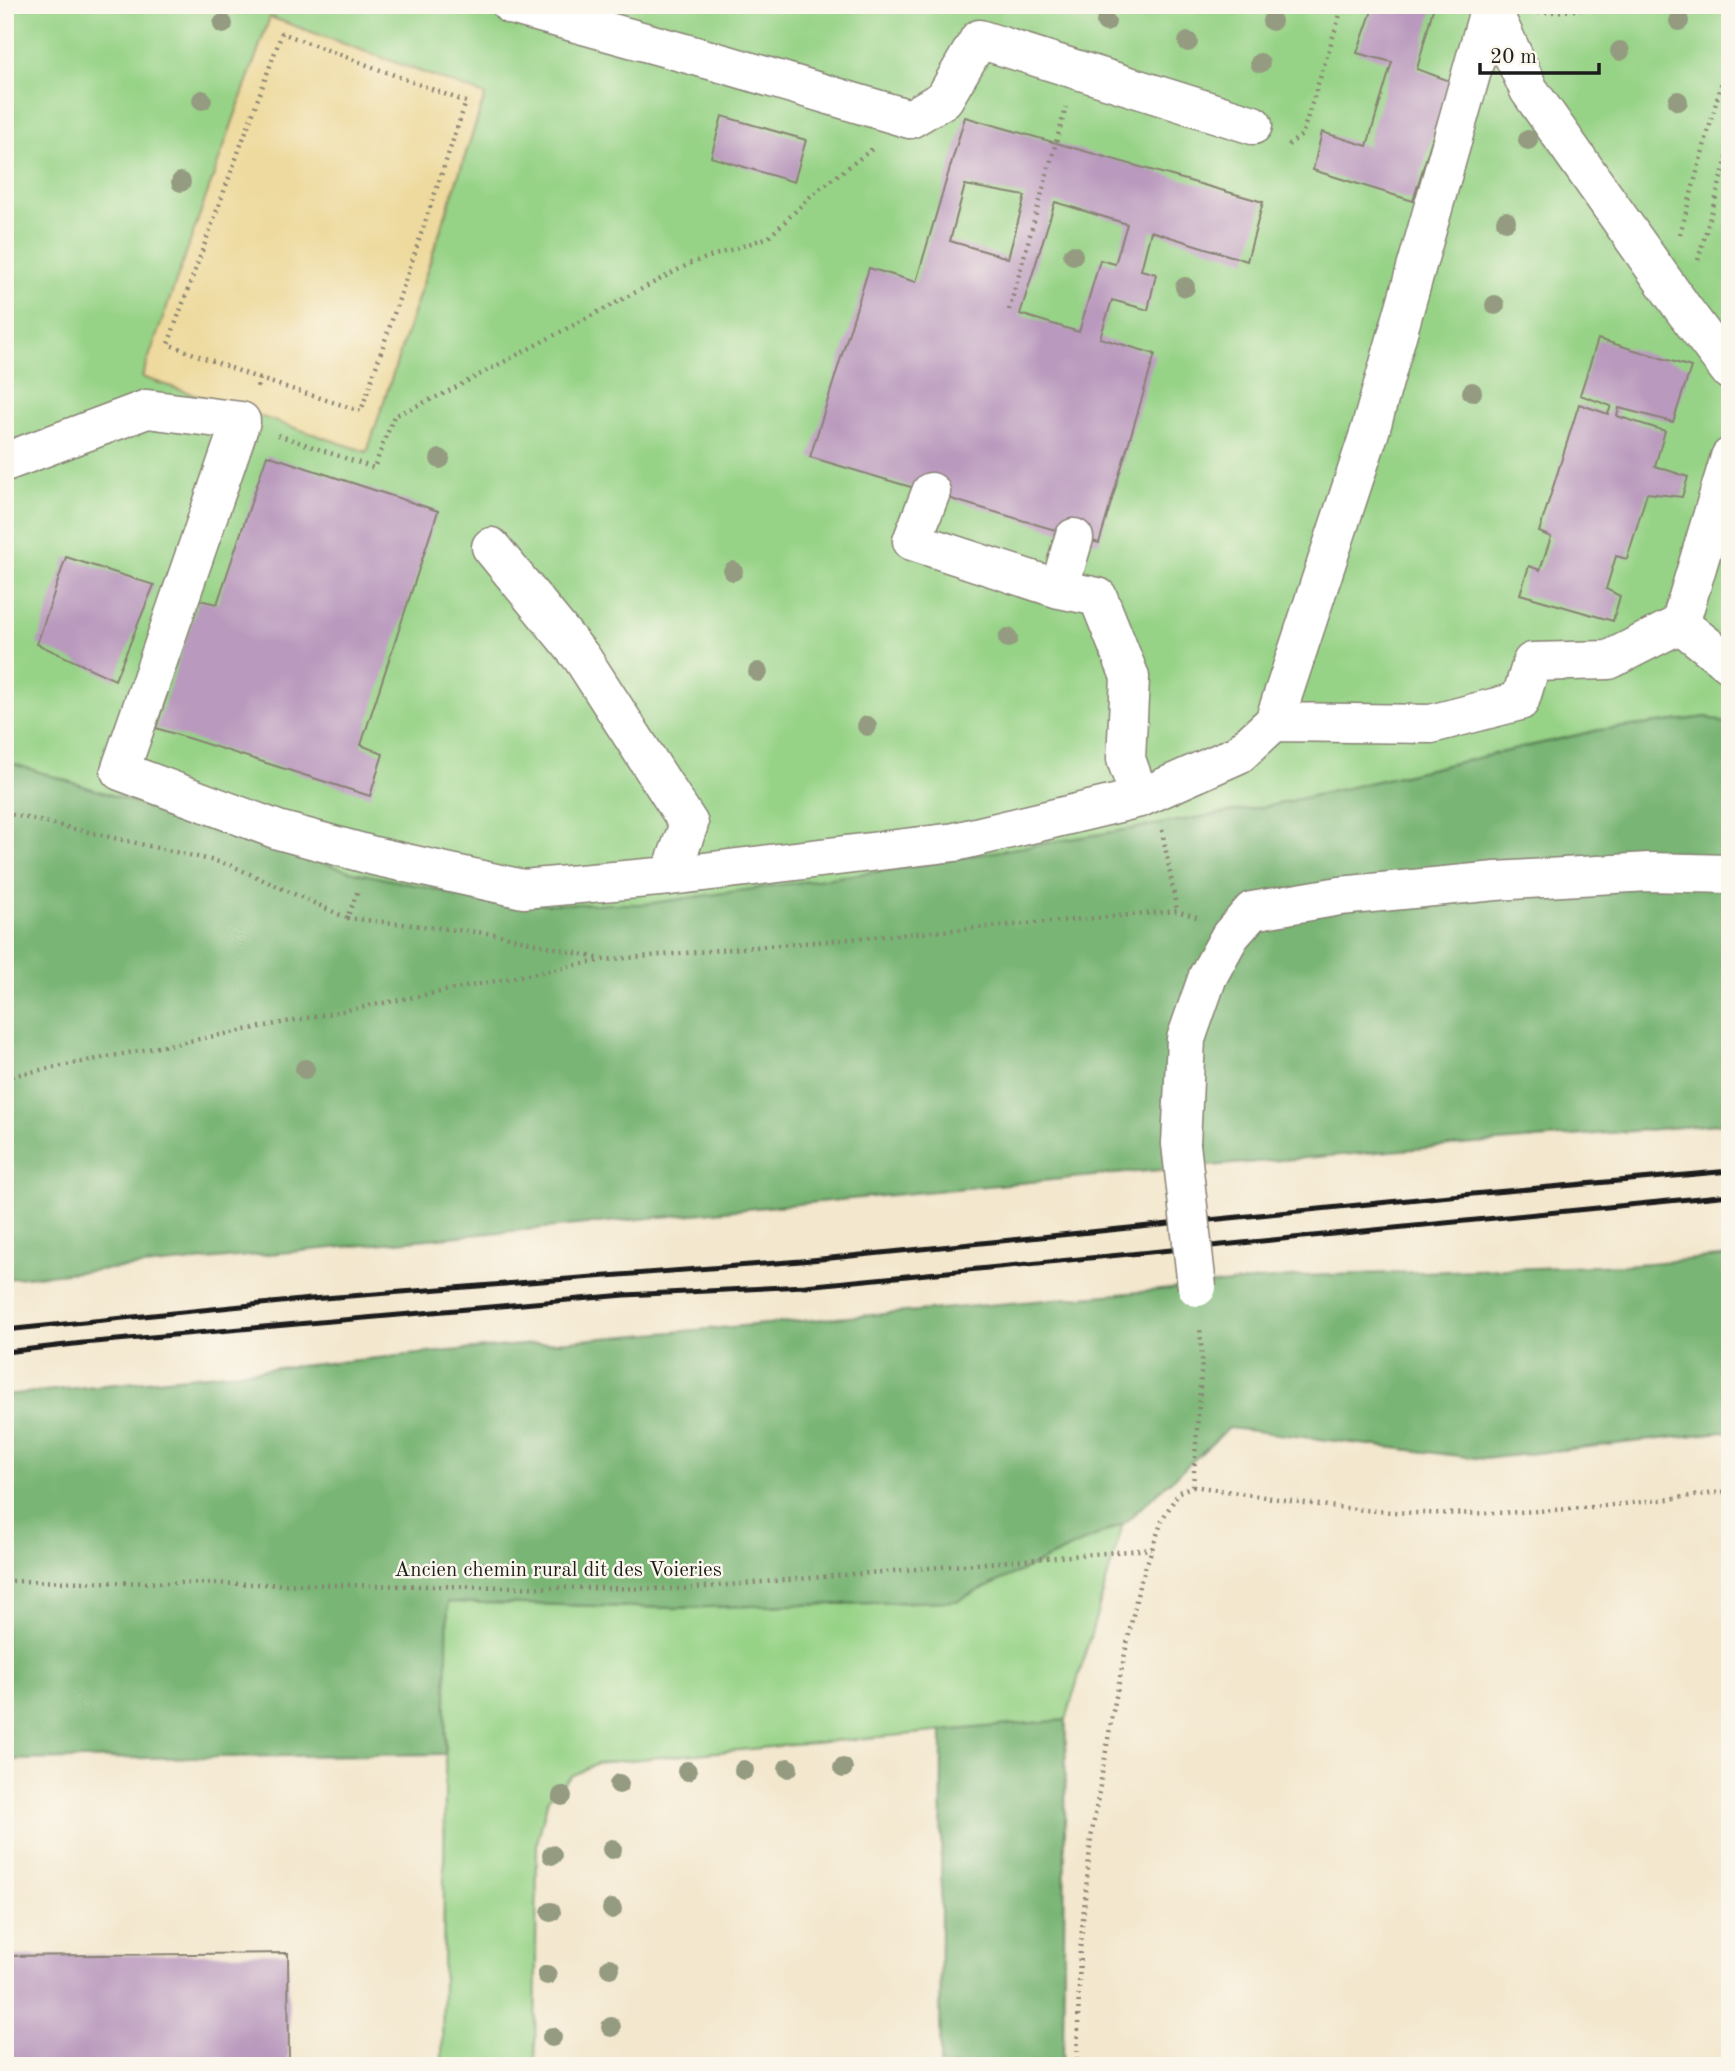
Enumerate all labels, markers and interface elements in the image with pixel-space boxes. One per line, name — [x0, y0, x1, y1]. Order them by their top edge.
scale bar — [1480, 32, 1598, 76]
text: 20 m — [1490, 47, 1537, 68]
street label: Ancien chemin rural dit des Voieries — [394, 1560, 722, 1581]

